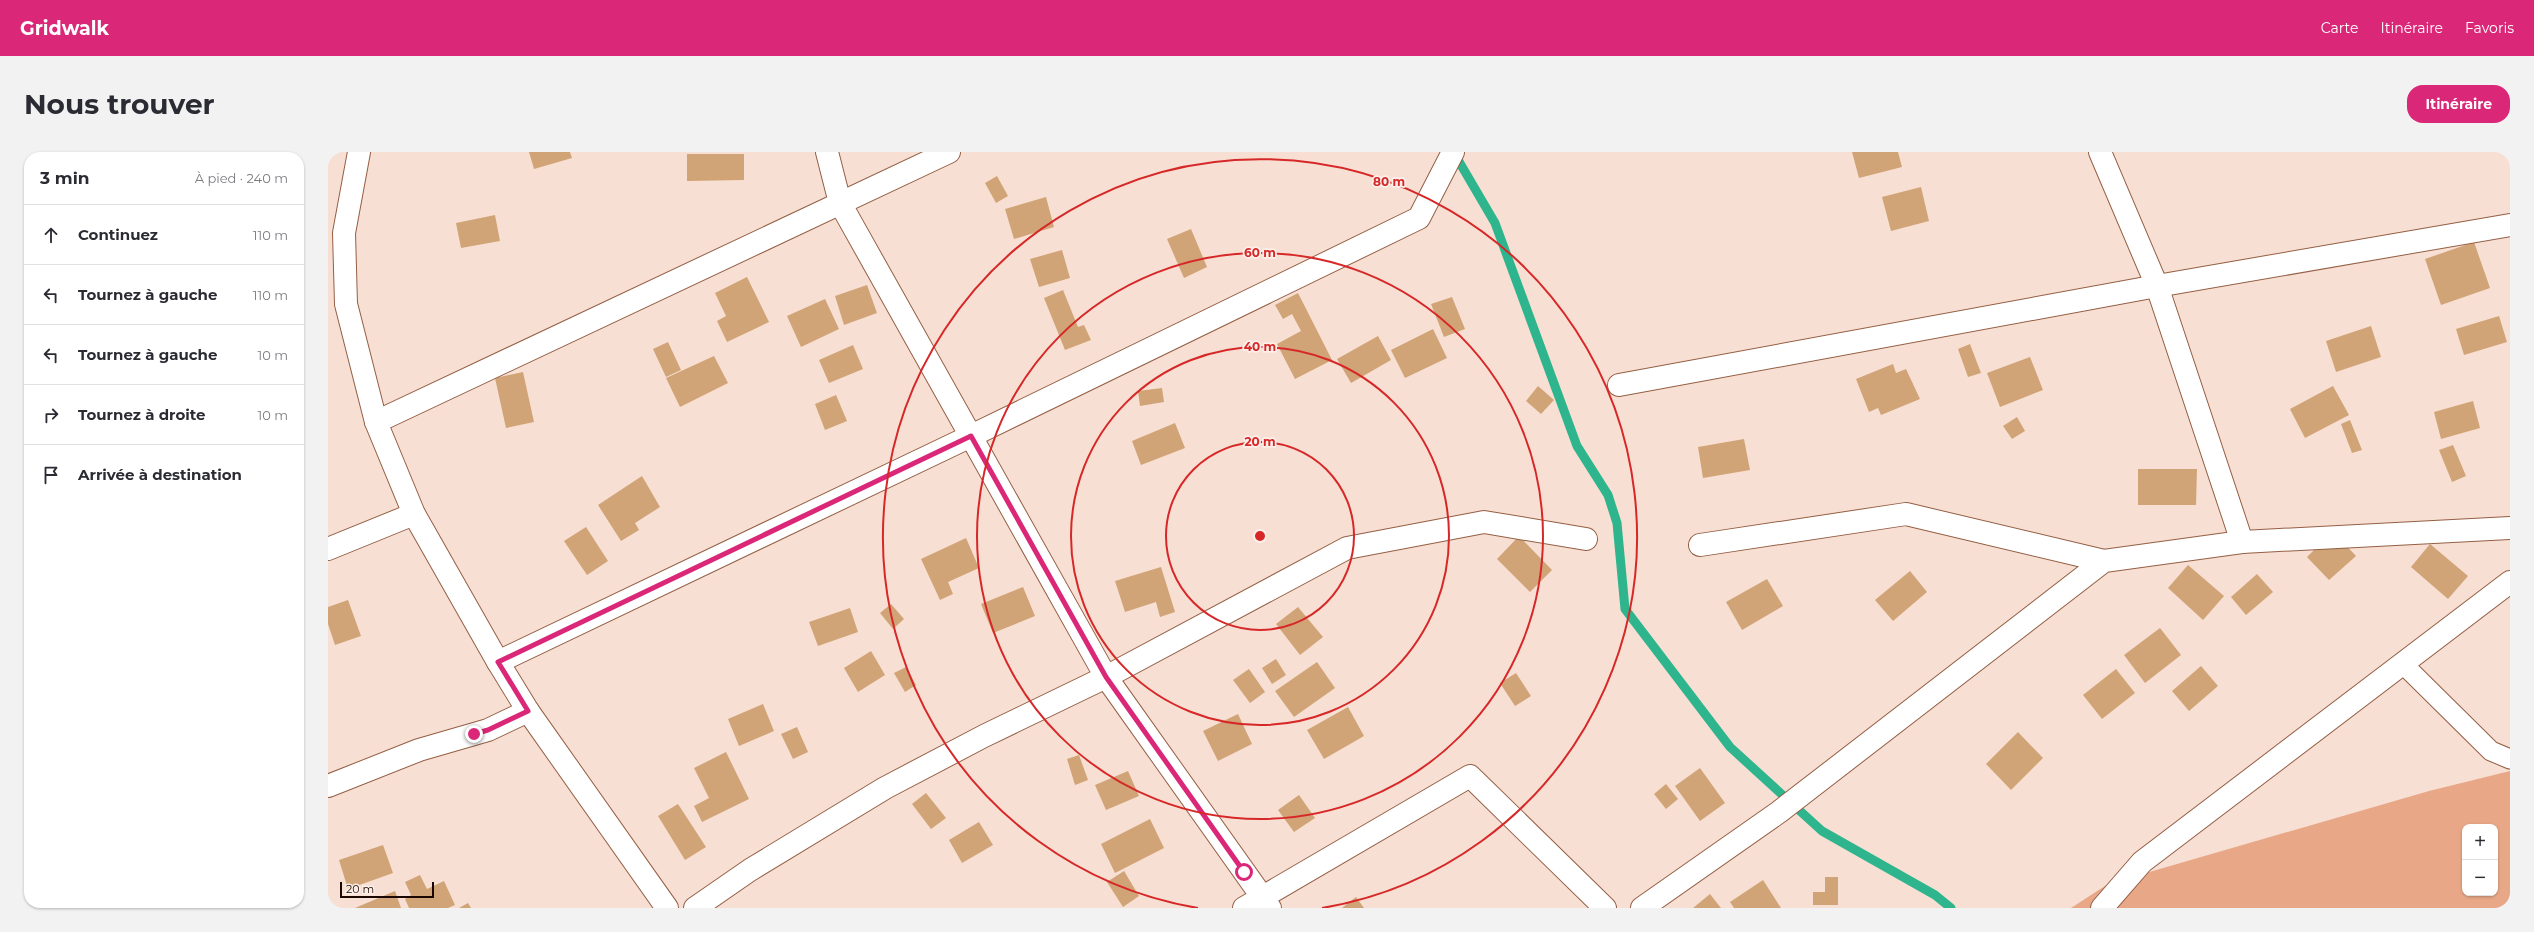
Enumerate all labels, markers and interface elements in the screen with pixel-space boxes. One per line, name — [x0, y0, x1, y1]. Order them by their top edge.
text: Gridwalk — [20, 17, 109, 40]
text: Carte — [2321, 19, 2358, 37]
text: Itinéraire — [2380, 19, 2443, 37]
text: Favoris — [2465, 19, 2514, 37]
button: Itinéraire — [2407, 85, 2510, 123]
text: Nous trouver — [24, 87, 215, 121]
text: 3 min — [40, 168, 90, 188]
text: À pied · 240 m — [195, 170, 288, 186]
text: 80 m — [1373, 174, 1405, 189]
icon: ahead — [40, 224, 62, 246]
text: Continuez — [78, 225, 158, 244]
text: 110 m — [253, 227, 288, 243]
text: 60 m — [1244, 245, 1276, 260]
icon: left — [40, 284, 62, 306]
text: Tournez à gauche — [78, 285, 217, 304]
text: 110 m — [253, 287, 288, 303]
text: 40 m — [1244, 339, 1276, 354]
icon: left — [40, 344, 62, 366]
text: Tournez à gauche — [78, 345, 217, 364]
text: 10 m — [258, 347, 288, 363]
icon: right — [40, 404, 62, 426]
text: Tournez à droite — [78, 405, 206, 424]
text: 10 m — [258, 407, 288, 423]
text: 20 m — [1244, 434, 1276, 449]
icon: arrive — [40, 464, 62, 486]
text: Arrivée à destination — [78, 465, 242, 484]
centre of rings — [1253, 529, 1267, 543]
route end — [465, 725, 483, 743]
map controls — [2462, 824, 2498, 896]
button: + — [2462, 824, 2498, 860]
button: − — [2462, 860, 2498, 896]
route start — [1235, 863, 1253, 881]
scale bar — [340, 880, 434, 899]
text: 20 m — [346, 882, 374, 896]

